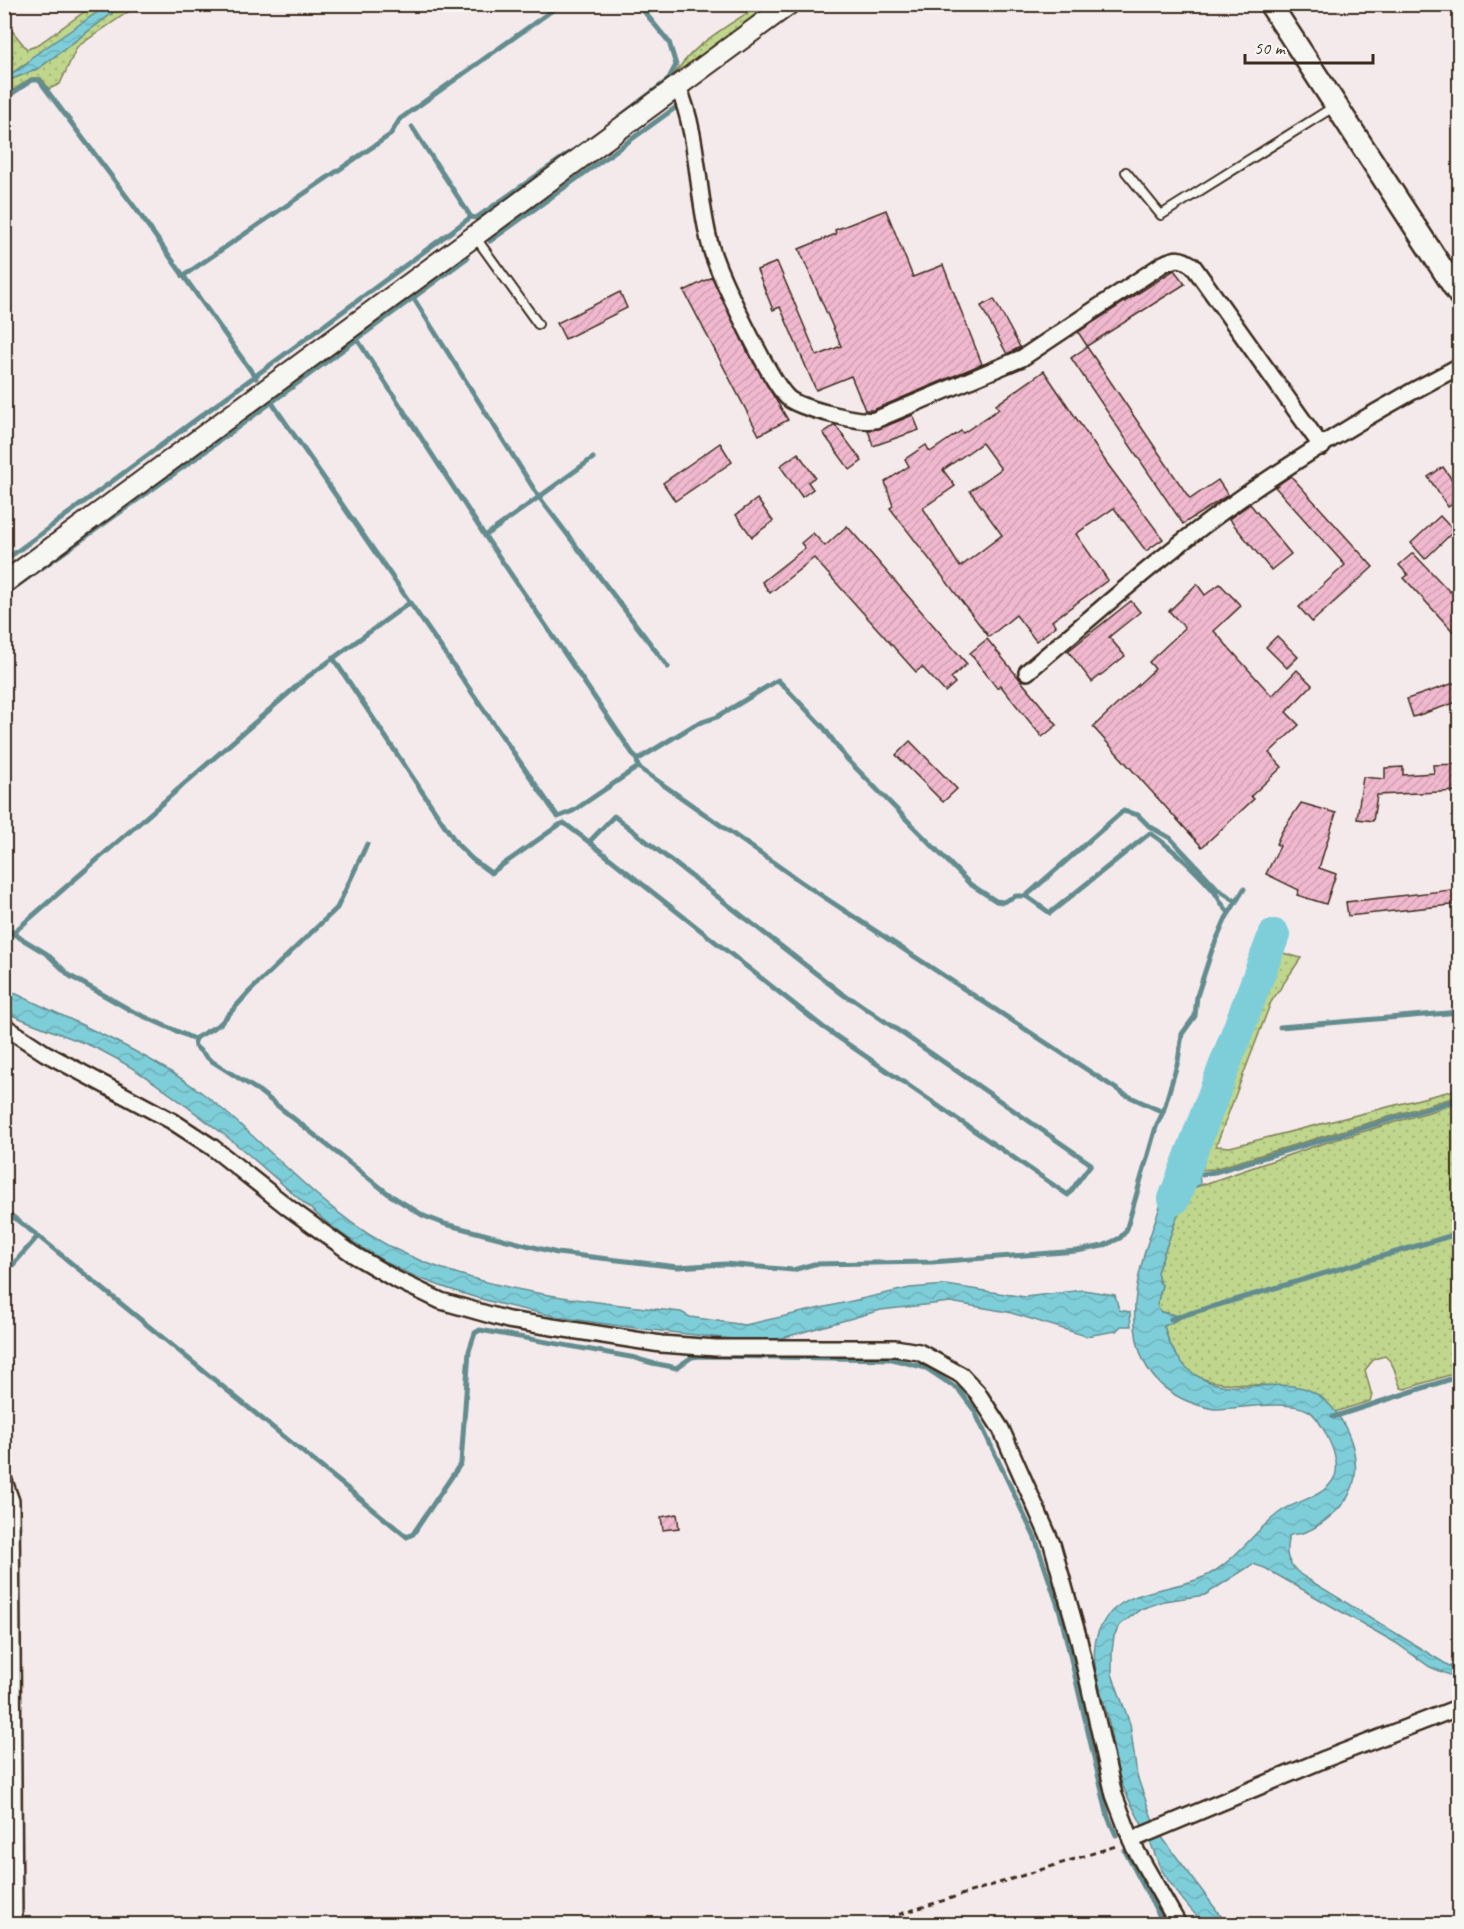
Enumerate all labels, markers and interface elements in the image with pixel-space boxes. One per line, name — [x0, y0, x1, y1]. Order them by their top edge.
scale bar — [1245, 27, 1372, 65]
text: 50 m — [1254, 37, 1287, 59]

